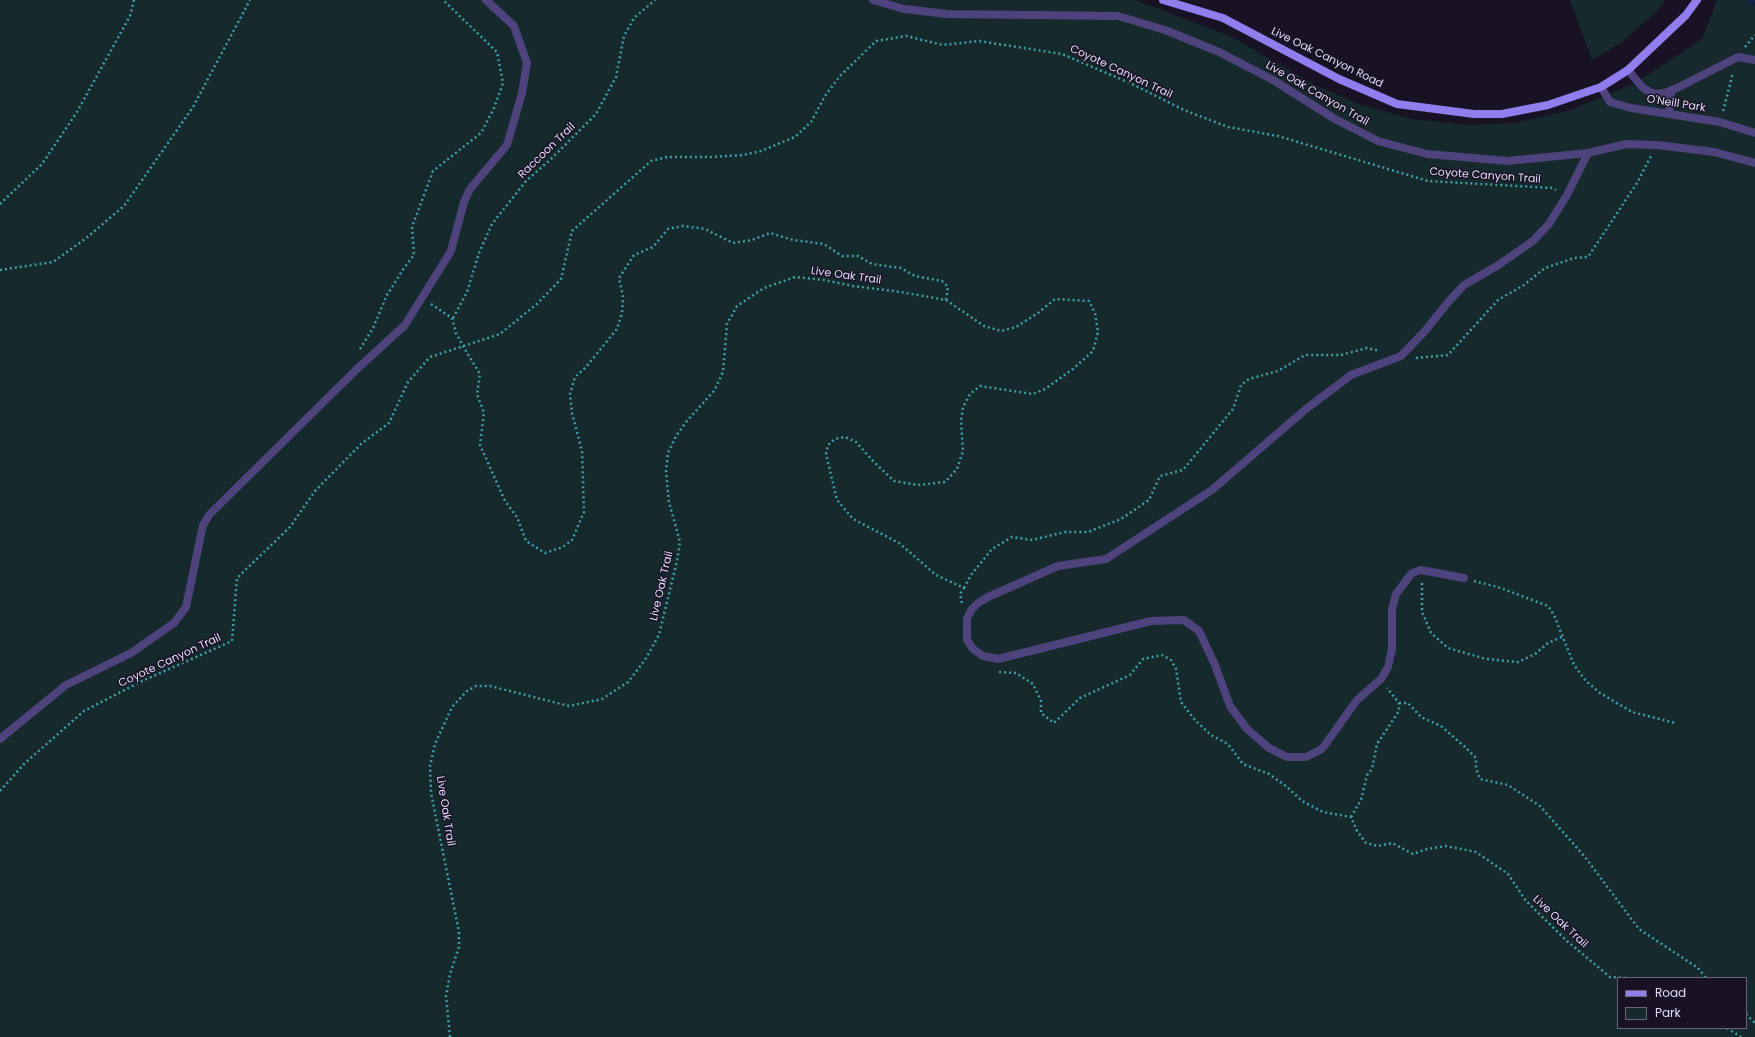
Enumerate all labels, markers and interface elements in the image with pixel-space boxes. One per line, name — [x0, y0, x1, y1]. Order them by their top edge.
street label: Live Oak Canyon Road — [1269, 25, 1385, 91]
street label: Coyote Canyon Trail — [1068, 42, 1174, 102]
street label: Live Oak Canyon Trail — [1263, 59, 1371, 129]
street label: O'Neill Park — [1646, 93, 1706, 115]
street label: Raccoon Trail — [516, 120, 578, 182]
street label: Coyote Canyon Trail — [1429, 166, 1541, 186]
street label: Live Oak Trail — [810, 265, 882, 287]
street label: Live Oak Trail — [648, 550, 676, 622]
street label: Coyote Canyon Trail — [117, 631, 223, 691]
street label: Live Oak Trail — [433, 775, 457, 847]
street label: Live Oak Trail — [1530, 893, 1590, 951]
legend — [1617, 977, 1747, 1029]
text: Road — [1655, 984, 1686, 1001]
text: Park — [1655, 1004, 1681, 1021]

